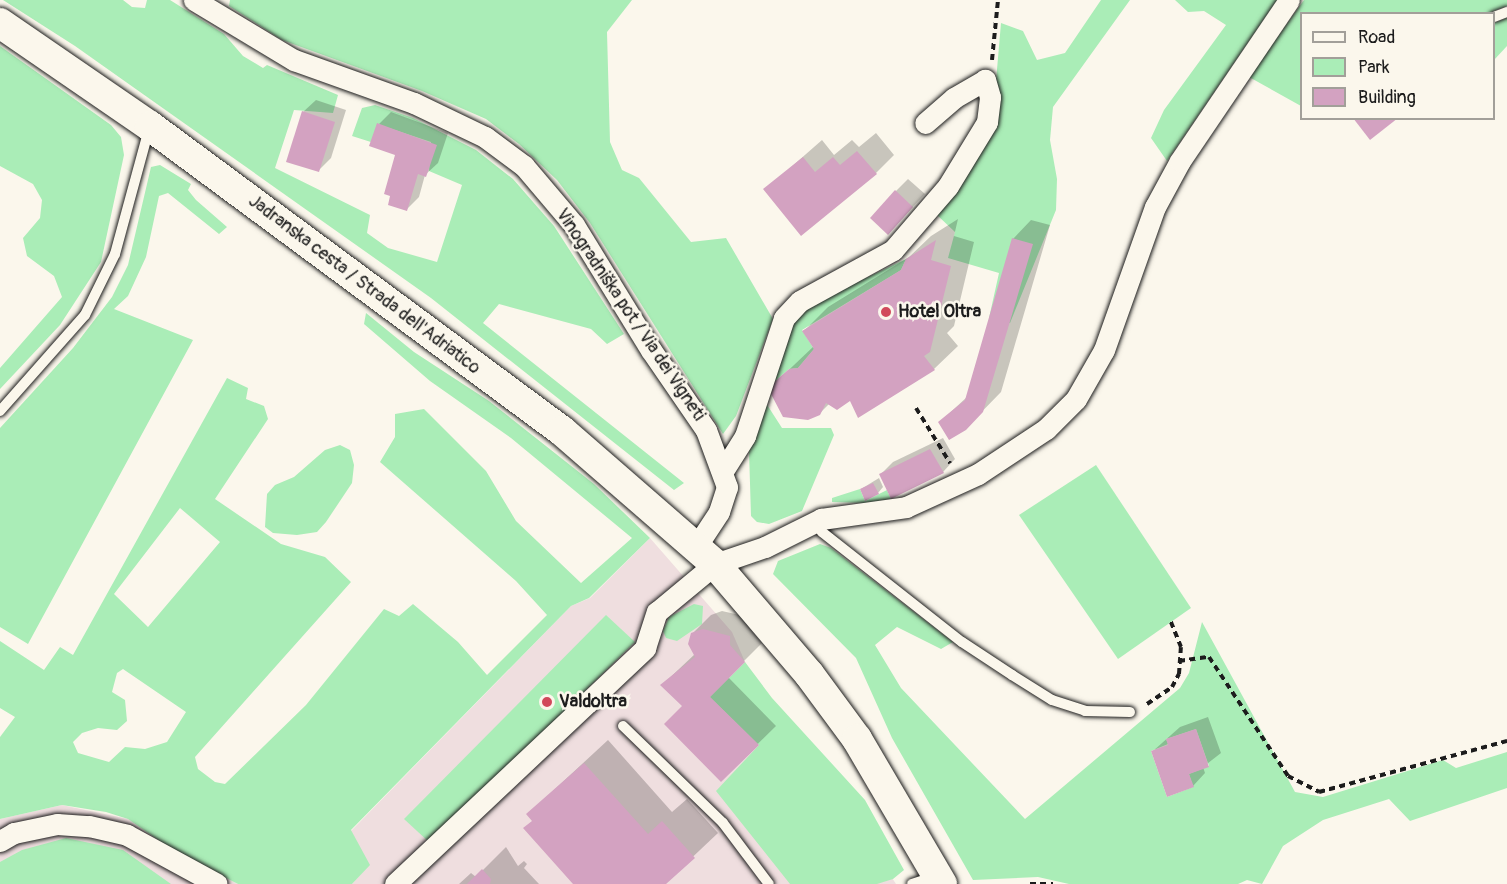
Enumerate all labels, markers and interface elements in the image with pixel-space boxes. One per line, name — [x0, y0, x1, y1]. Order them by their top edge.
legend — [1300, 12, 1495, 120]
text: Road — [1358, 26, 1395, 49]
text: Park — [1358, 56, 1390, 79]
text: Building — [1358, 86, 1416, 109]
street label: Jadranska cesta / Strada dell'Adriatico — [244, 191, 484, 379]
street label: Vinogradniška pot / Via dei Vigneti — [551, 205, 709, 425]
place label: Hotel Oltra — [898, 301, 981, 323]
marker: Hotel Oltra — [879, 305, 893, 319]
place label: Valdoltra — [559, 691, 627, 713]
marker: Valdoltra — [540, 695, 554, 709]

